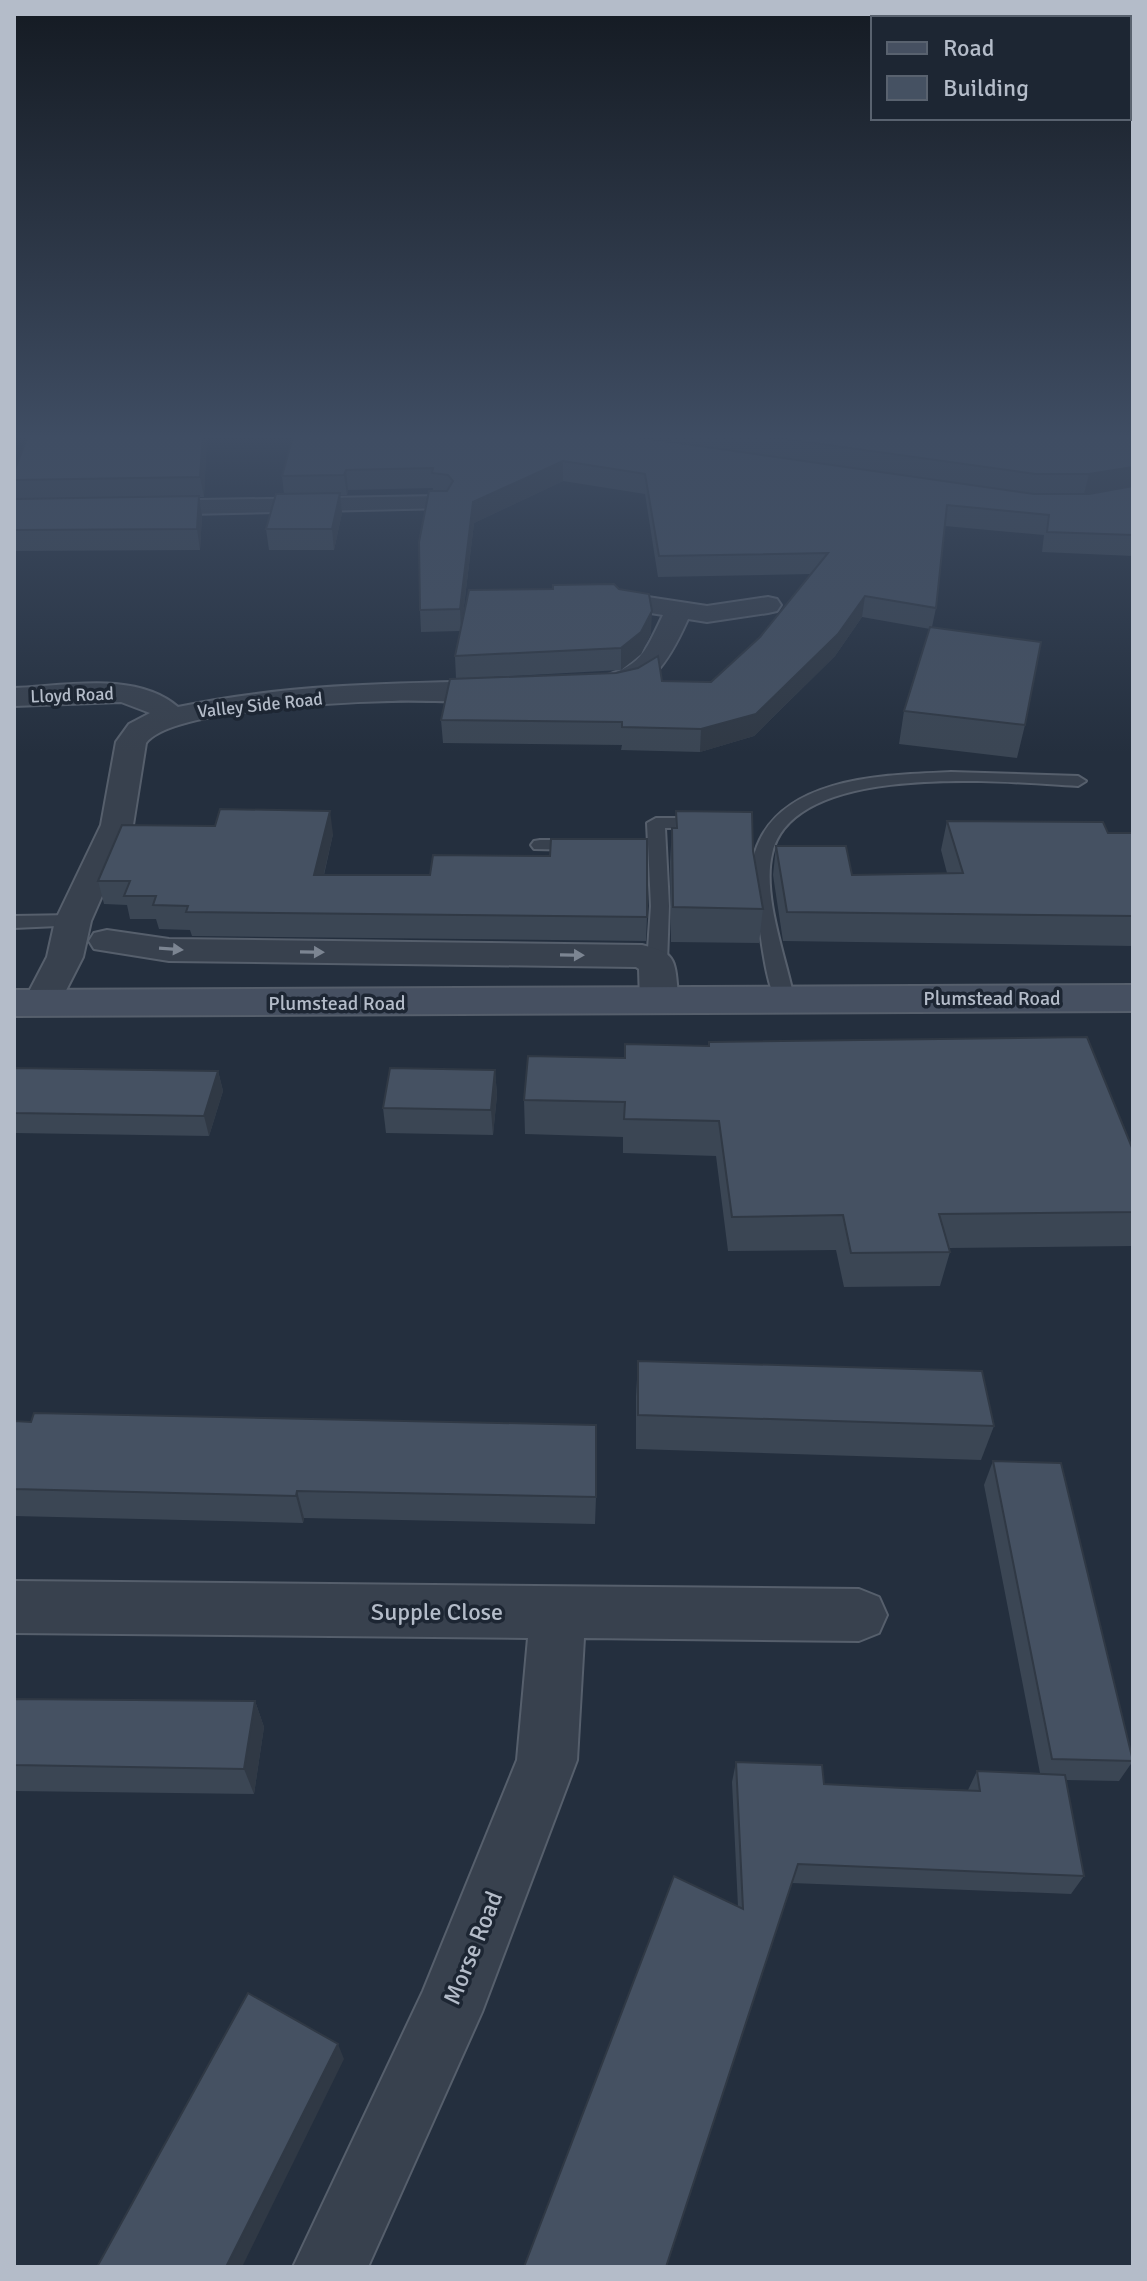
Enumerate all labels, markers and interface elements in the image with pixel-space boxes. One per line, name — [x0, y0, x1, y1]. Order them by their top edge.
legend — [871, 16, 1131, 120]
text: Road — [943, 33, 994, 63]
text: Building — [943, 73, 1029, 103]
street label: Lloyd Road — [30, 683, 114, 707]
street label: Valley Side Road — [196, 687, 324, 723]
one-way arrow — [158, 943, 183, 956]
one-way arrow — [300, 946, 325, 959]
one-way arrow — [560, 949, 585, 961]
street label: Plumstead Road — [923, 986, 1061, 1011]
street label: Plumstead Road — [268, 991, 406, 1016]
street label: Supple Close — [371, 1597, 503, 1627]
street label: Morse Road — [437, 1887, 509, 2009]

